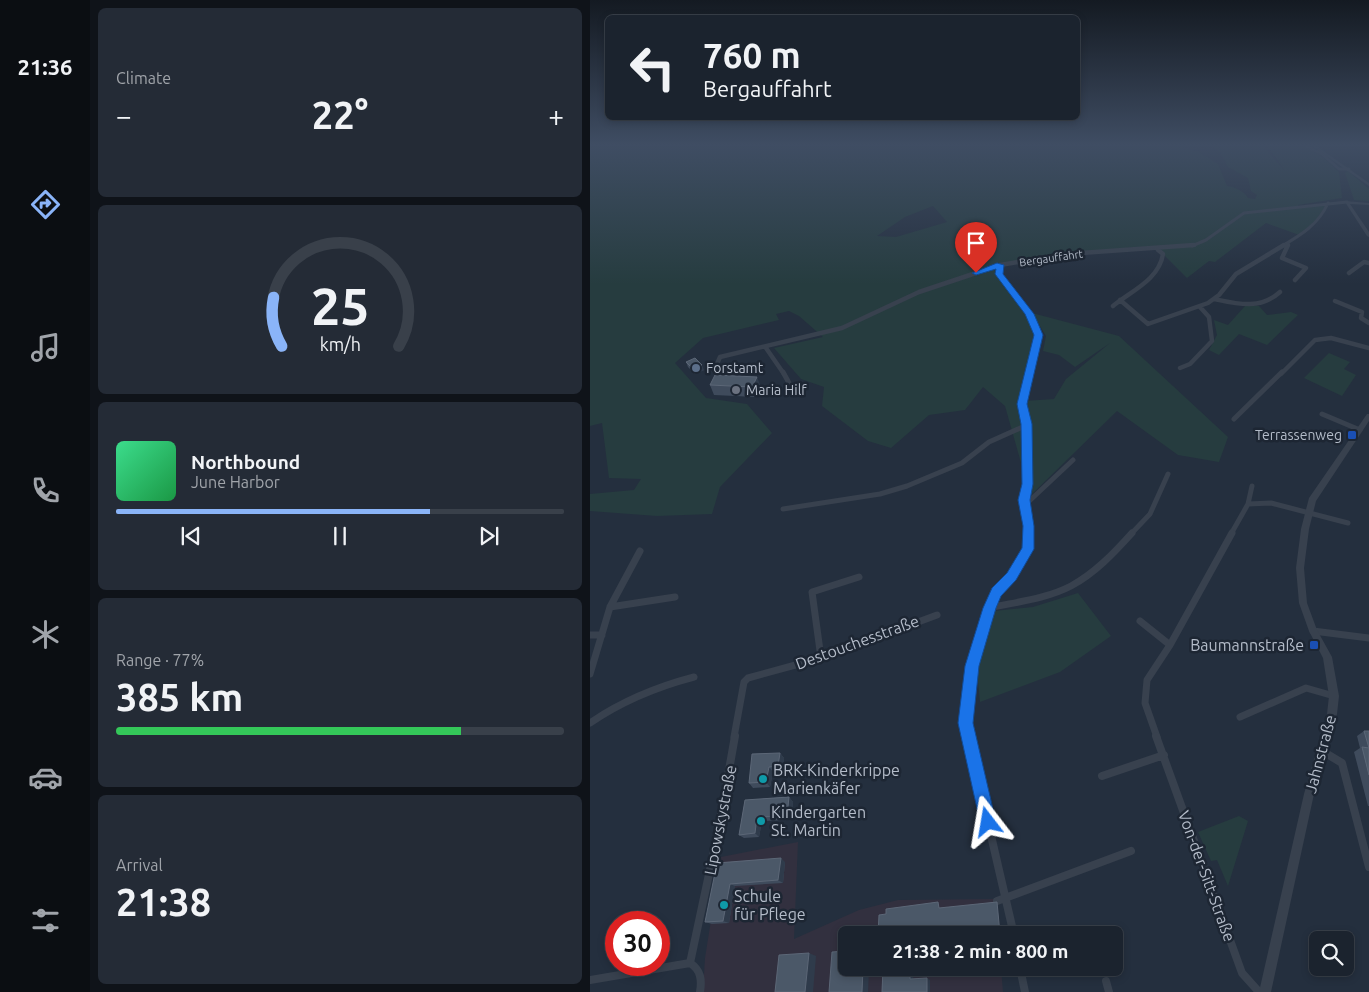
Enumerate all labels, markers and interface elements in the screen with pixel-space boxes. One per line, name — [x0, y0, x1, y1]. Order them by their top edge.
icon: left — [620, 35, 685, 100]
text: 760 m — [703, 35, 801, 75]
text: 21:36 — [17, 54, 73, 79]
text: Climate — [116, 69, 171, 87]
text: Bergauffahrt — [703, 76, 832, 101]
text: 22° — [312, 94, 368, 136]
text: − — [116, 100, 132, 131]
text: + — [548, 100, 564, 131]
icon: directions — [28, 187, 63, 222]
pin — [955, 222, 997, 273]
icon: arrive — [962, 229, 990, 257]
street label: Bergauffahrt — [1018, 247, 1084, 268]
text: 25 — [311, 277, 369, 335]
icon: music — [28, 330, 63, 365]
text: km/h — [319, 334, 361, 354]
place label: Forstamt — [706, 360, 764, 376]
marker: Forstamt — [690, 362, 702, 374]
place label: Maria Hilf — [746, 382, 807, 398]
marker: Maria Hilf — [730, 384, 742, 396]
place label: Terrassenweg — [1255, 427, 1342, 443]
marker: Terrassenweg — [1346, 429, 1358, 441]
text: Northbound — [191, 451, 300, 473]
icon: phone — [28, 473, 63, 508]
text: June Harbor — [191, 473, 280, 491]
icon: previous — [177, 522, 205, 550]
icon: pause — [326, 522, 354, 550]
icon: next — [475, 522, 503, 550]
street label: Destouchesstraße — [793, 611, 921, 673]
icon: climate — [28, 617, 63, 652]
place label: Baumannstraße — [1190, 636, 1304, 654]
marker: Baumannstraße — [1308, 639, 1320, 651]
text: Range · 77% — [116, 651, 204, 669]
text: 385 km — [116, 676, 243, 718]
street label: Jahnstraße — [1301, 713, 1339, 795]
icon: car — [28, 760, 63, 795]
place label: BRK-Kinderkrippe Marienkäfer — [773, 761, 900, 797]
street label: Lipowskystraße — [700, 763, 740, 877]
marker: BRK-Kinderkrippe Marienkäfer — [757, 773, 769, 785]
position arrow — [961, 795, 1013, 847]
place label: Kindergarten St. Martin — [771, 803, 866, 839]
street label: Von-der-Sitt-Straße — [1175, 808, 1239, 944]
marker: Kindergarten St. Martin — [755, 815, 767, 827]
text: Arrival — [116, 856, 163, 874]
text: 21:38 — [116, 881, 211, 923]
place label: Schule für Pflege — [734, 887, 806, 923]
marker: Schule für Pflege — [718, 899, 730, 911]
icon: filters — [28, 903, 63, 938]
speed limit sign: 30 — [605, 911, 670, 976]
map controls — [1309, 931, 1354, 976]
button: search — [1309, 931, 1354, 976]
text: 21:38 · 2 min · 800 m — [893, 940, 1068, 962]

